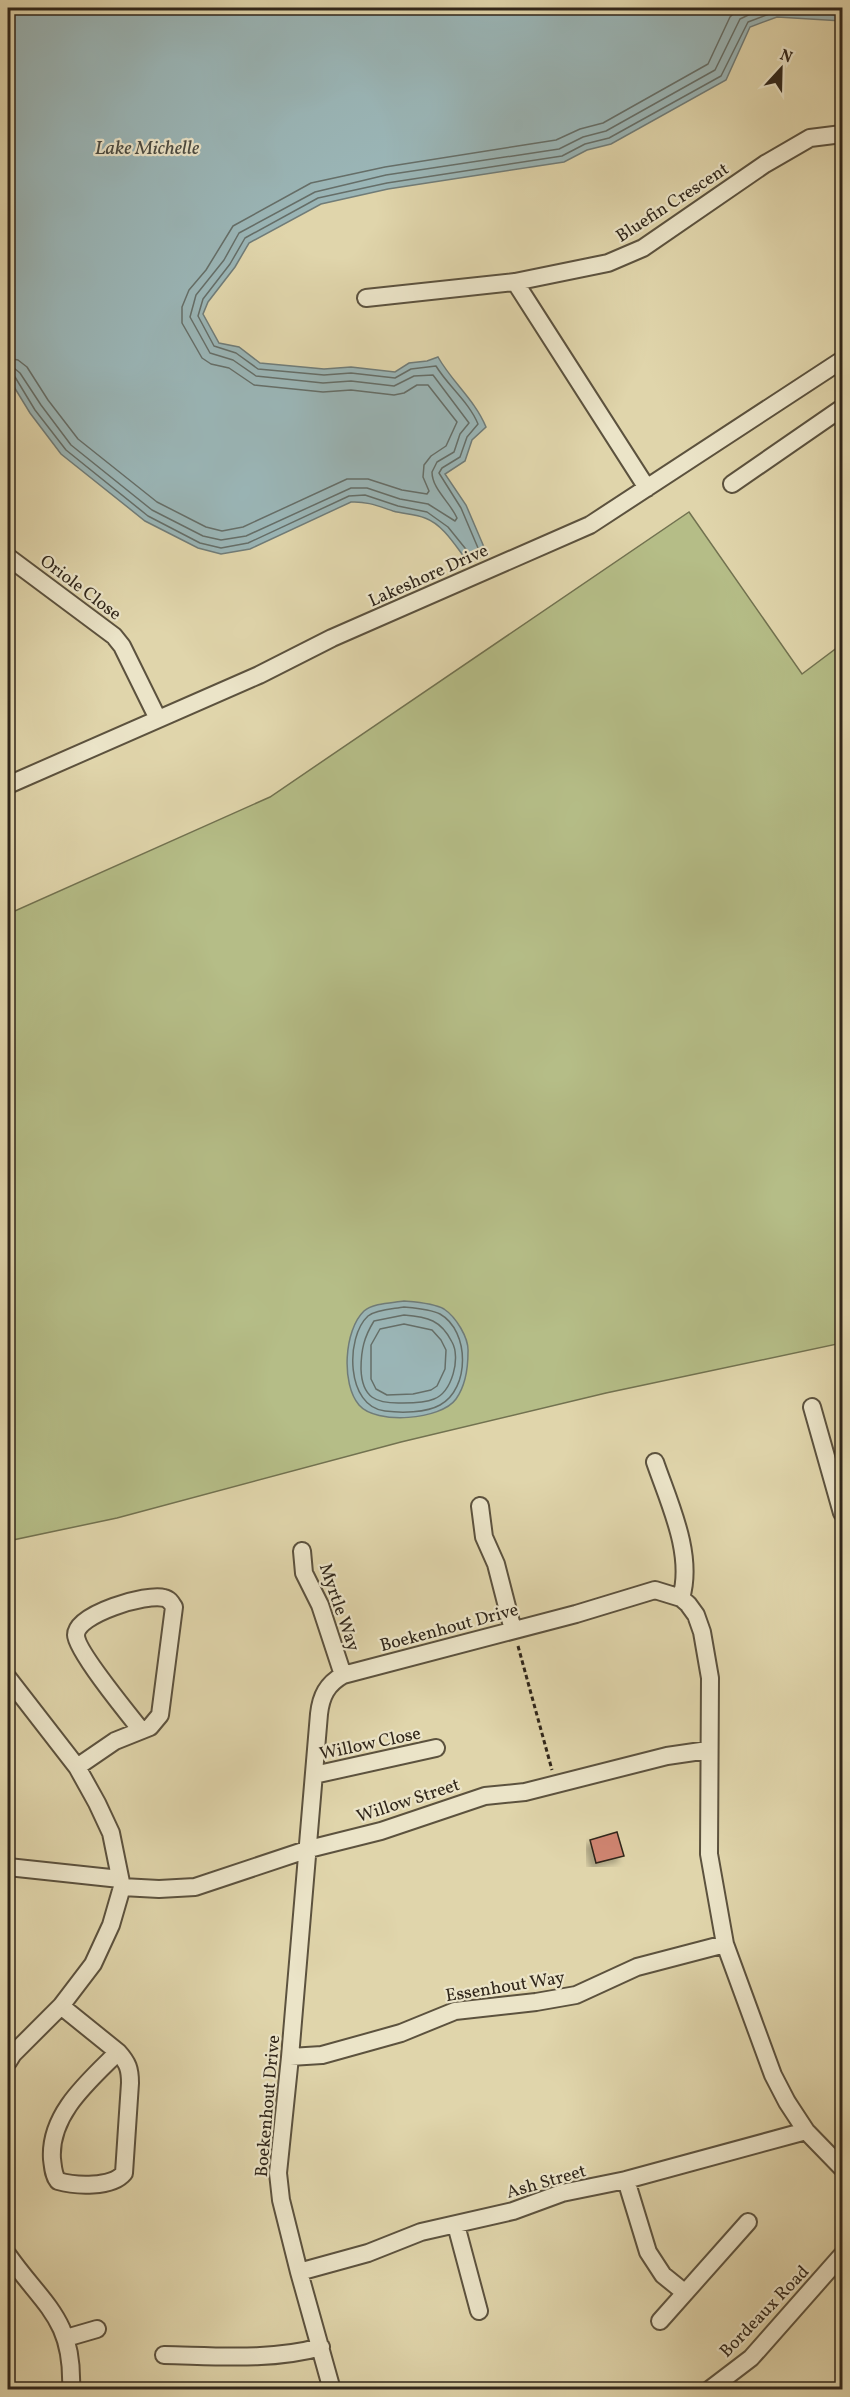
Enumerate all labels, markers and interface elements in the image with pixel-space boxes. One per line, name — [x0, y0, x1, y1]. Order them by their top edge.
north arrow — [751, 39, 811, 99]
text: N — [776, 45, 796, 69]
water label: Lake Michelle — [95, 135, 200, 163]
street label: Bluefin Crescent — [611, 157, 734, 249]
street label: Lakeshore Drive — [365, 539, 493, 614]
street label: Oriole Close — [34, 549, 126, 627]
street label: Myrtle Way — [312, 1560, 365, 1655]
street label: Boekenhout Drive — [377, 1598, 521, 1659]
street label: Willow Close — [317, 1722, 423, 1767]
street label: Willow Street — [354, 1773, 463, 1830]
street label: Essenhout Way — [444, 1966, 567, 2009]
street label: Boekenhout Drive — [250, 2034, 287, 2178]
street label: Ash Street — [504, 2159, 589, 2206]
street label: Bordeaux Road — [714, 2260, 816, 2364]

